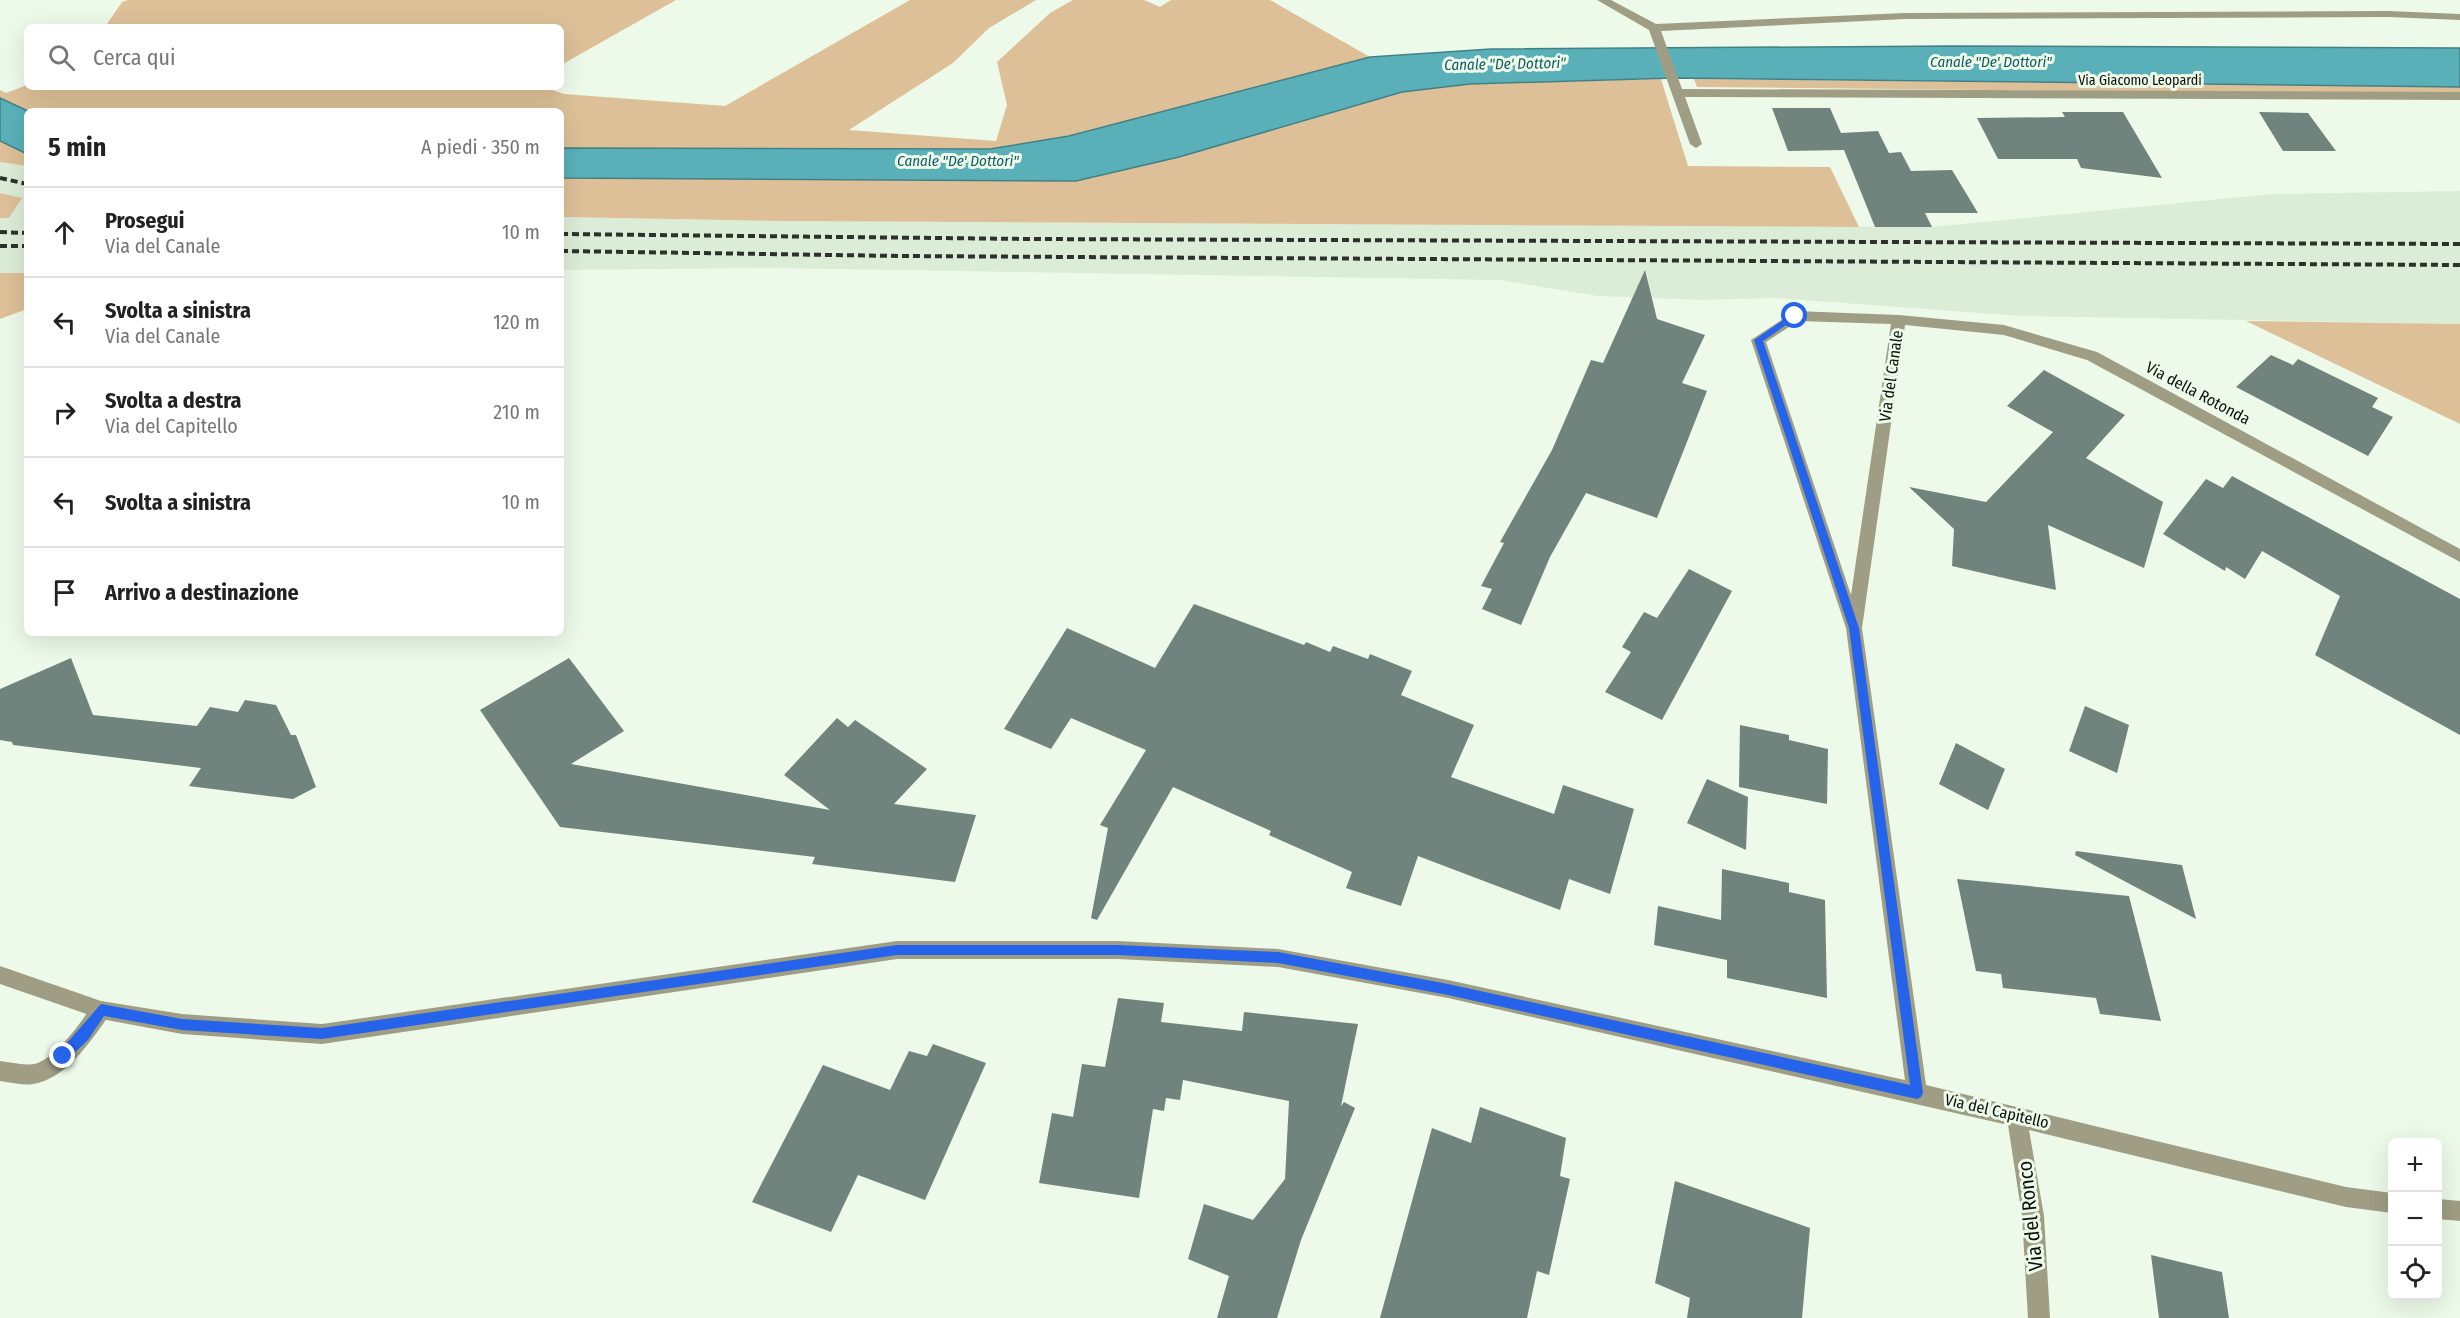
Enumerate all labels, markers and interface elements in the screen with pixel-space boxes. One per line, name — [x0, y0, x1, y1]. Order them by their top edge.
search box — [24, 24, 564, 90]
icon: search — [45, 41, 78, 74]
text: Cerca qui — [93, 44, 176, 71]
water label: Canale "De' Dottori" — [1930, 53, 2052, 71]
water label: Canale "De' Dottori" — [1444, 54, 1566, 74]
street label: Via Giacomo Leopardi — [2078, 72, 2202, 89]
text: 5 min — [48, 132, 106, 163]
text: A piedi · 350 m — [421, 135, 540, 159]
water label: Canale "De' Dottori" — [897, 152, 1019, 170]
text: Prosegui — [105, 207, 184, 234]
icon: ahead — [48, 216, 81, 249]
text: 10 m — [502, 220, 540, 244]
text: Via del Canale — [105, 234, 220, 258]
text: Svolta a sinistra — [105, 297, 251, 324]
route start — [1781, 302, 1807, 328]
icon: left — [48, 306, 81, 339]
text: 120 m — [493, 310, 540, 334]
text: Via del Canale — [105, 324, 220, 348]
street label: Via del Canale — [1875, 329, 1907, 423]
street label: Via della Rotonda — [2143, 358, 2254, 429]
text: Svolta a destra — [105, 387, 242, 414]
icon: right — [48, 396, 81, 429]
text: 210 m — [493, 400, 540, 424]
text: Via del Capitello — [105, 414, 238, 438]
icon: left — [48, 486, 81, 519]
text: Svolta a sinistra — [105, 489, 251, 516]
text: 10 m — [502, 490, 540, 514]
icon: arrive — [48, 576, 81, 609]
text: Arrivo a destinazione — [105, 579, 299, 606]
route end — [49, 1042, 75, 1068]
street label: Via del Capitello — [1943, 1090, 2051, 1132]
map controls — [2388, 1138, 2442, 1300]
button: + — [2388, 1138, 2442, 1192]
street label: Via del Ronco — [2012, 1160, 2048, 1272]
button: − — [2388, 1192, 2442, 1246]
button: locate — [2388, 1246, 2442, 1300]

